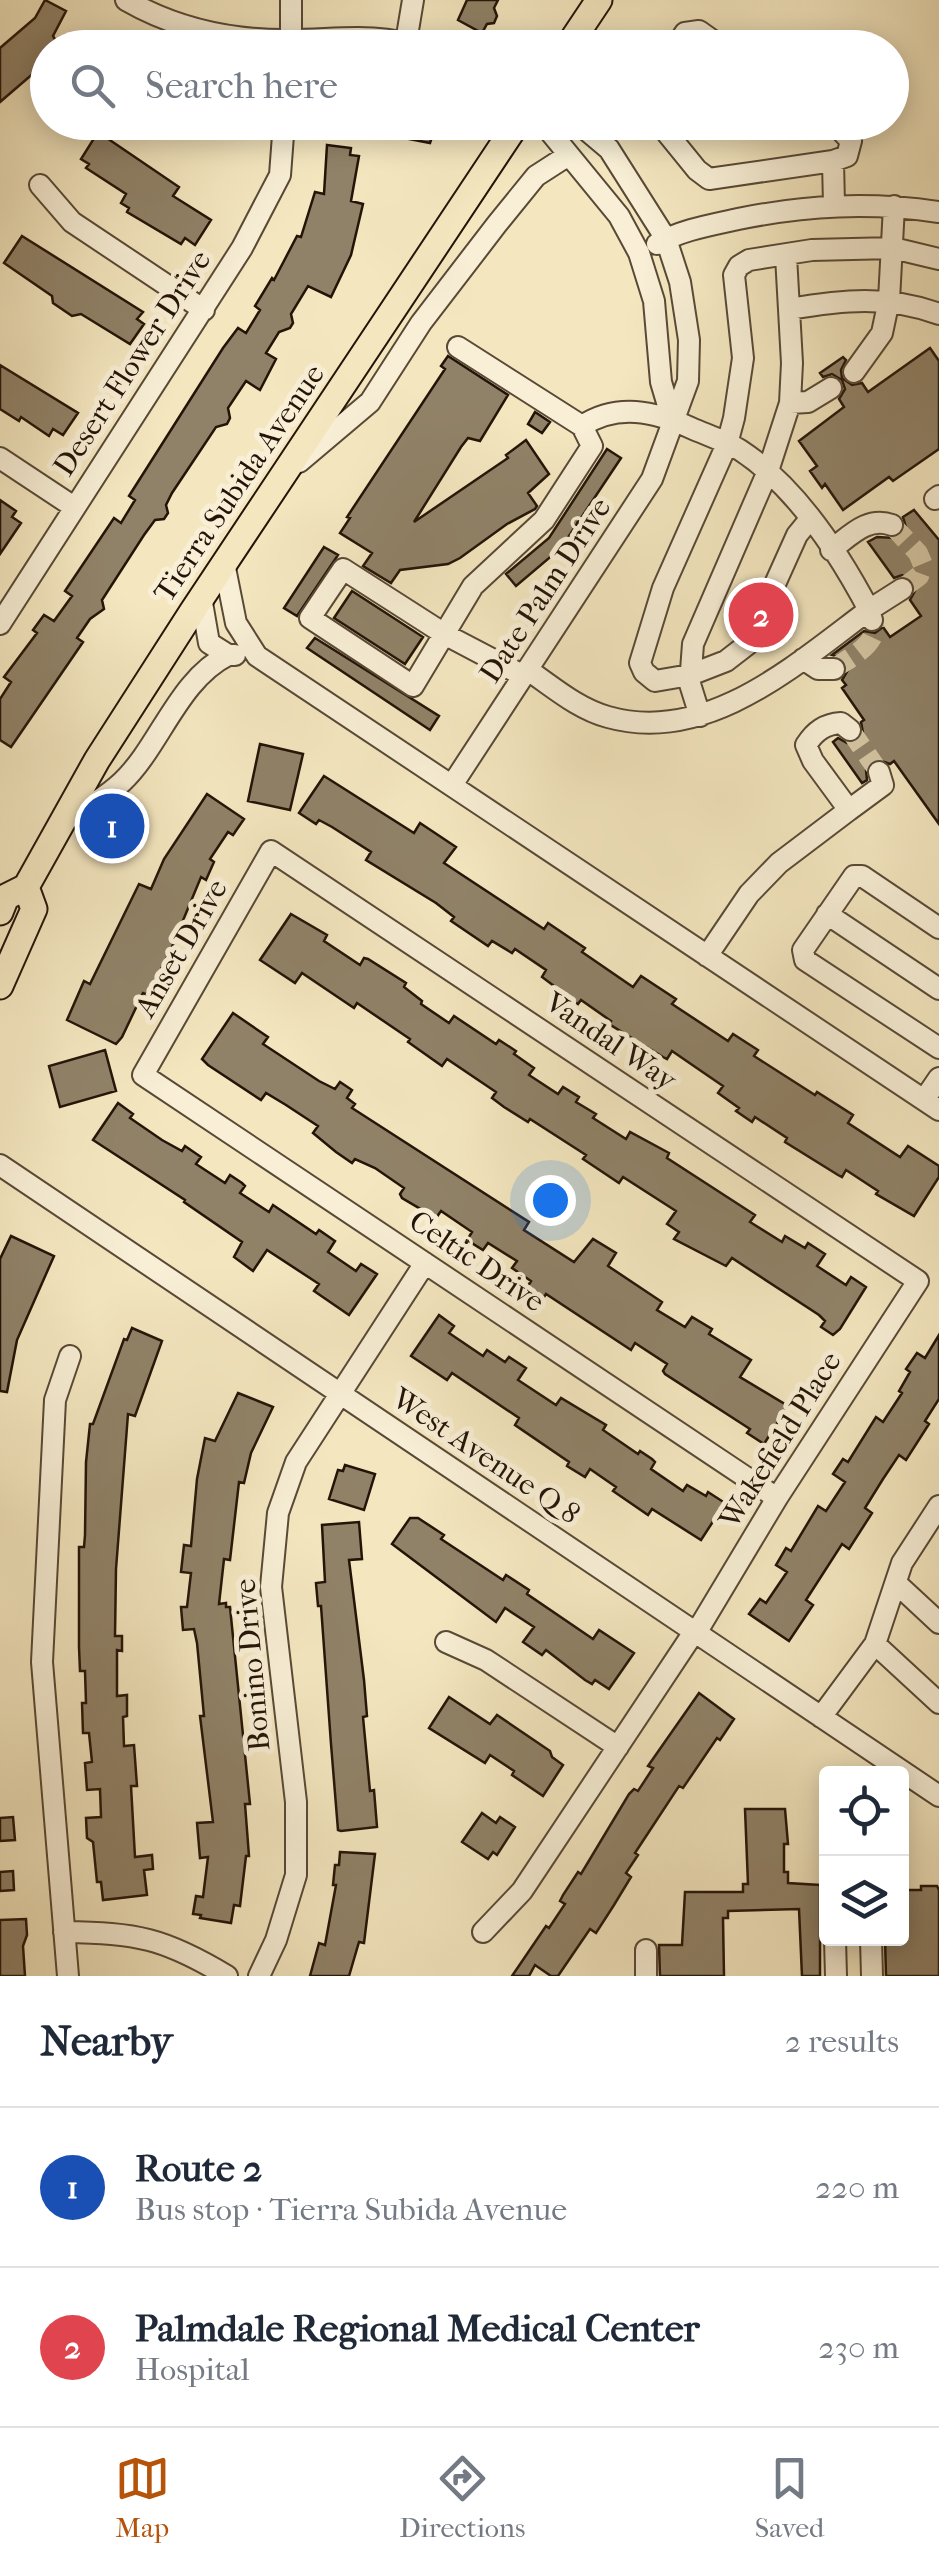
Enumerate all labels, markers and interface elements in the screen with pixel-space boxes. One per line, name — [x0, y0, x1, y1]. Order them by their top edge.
search box — [30, 30, 909, 140]
icon: search — [65, 58, 120, 113]
text: Search here — [145, 63, 338, 108]
street label: Desert Flower Drive — [46, 244, 218, 483]
street label: Tierra Subida Avenue — [147, 358, 332, 609]
street label: Date Palm Drive — [473, 491, 618, 689]
pin: 2 — [728, 578, 794, 652]
pin: 1 — [80, 788, 144, 864]
street label: Anset Drive — [127, 873, 235, 1024]
street label: Vandal Way — [538, 984, 684, 1099]
your location — [525, 1175, 576, 1226]
street label: Celtic Drive — [403, 1203, 551, 1319]
street label: Wakefield Place — [712, 1345, 849, 1536]
street label: West Avenue Q 8 — [385, 1380, 586, 1532]
street label: Bonino Drive — [228, 1577, 277, 1753]
map controls — [819, 1766, 909, 1946]
button: locate — [819, 1766, 909, 1856]
button: layers — [819, 1856, 909, 1946]
text: Nearby — [40, 2017, 172, 2066]
text: 2 results — [785, 2023, 899, 2060]
text: Route 2 — [135, 2146, 262, 2191]
text: 1 — [67, 2169, 78, 2206]
text: 220 m — [815, 2169, 899, 2206]
text: Bus stop · Tierra Subida Avenue — [135, 2191, 567, 2228]
text: Palmdale Regional Medical Center — [135, 2306, 700, 2351]
text: 2 — [64, 2329, 81, 2366]
text: 230 m — [818, 2329, 899, 2366]
text: Hospital — [135, 2351, 250, 2388]
tab: Map — [115, 2451, 170, 2544]
tab: Directions — [399, 2451, 525, 2544]
tab: Saved — [755, 2451, 824, 2544]

